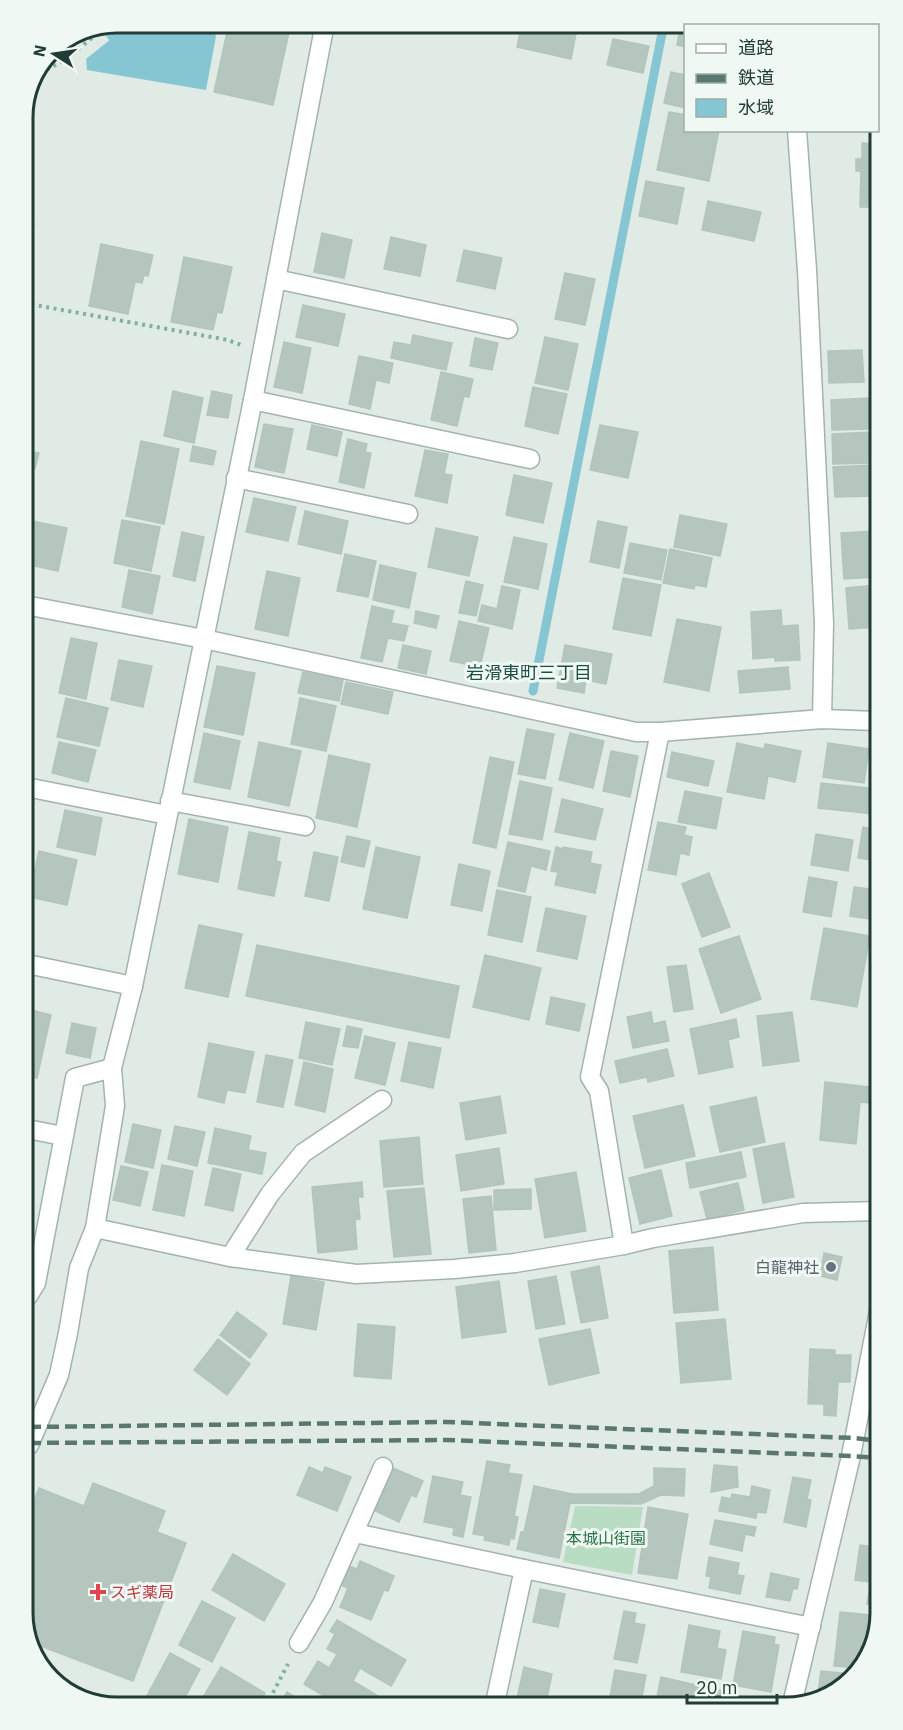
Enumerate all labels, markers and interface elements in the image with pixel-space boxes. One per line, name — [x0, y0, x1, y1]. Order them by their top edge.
north arrow — [24, 24, 84, 84]
legend — [684, 24, 879, 132]
text: 道路 — [738, 36, 774, 59]
text: N — [28, 43, 50, 59]
text: 鉄道 — [738, 66, 774, 89]
text: 水域 — [738, 96, 774, 119]
district label: 岩滑東町三丁目 — [466, 661, 592, 684]
place label: 白龍神社 — [755, 1257, 819, 1277]
marker: 白龍神社 — [824, 1260, 838, 1274]
park label: 本城山街園 — [566, 1528, 646, 1548]
place label: スギ薬局 — [110, 1582, 174, 1602]
marker: スギ薬局 — [91, 1585, 105, 1599]
scale bar — [687, 1667, 777, 1705]
text: 20 m — [696, 1676, 738, 1699]

